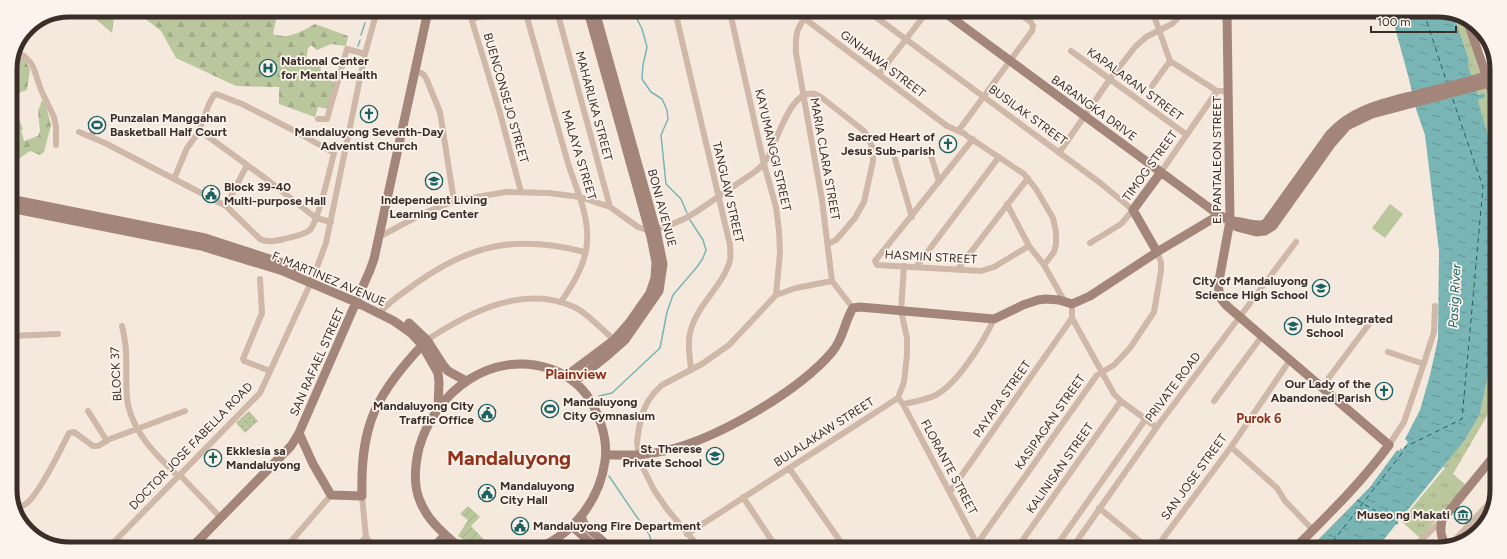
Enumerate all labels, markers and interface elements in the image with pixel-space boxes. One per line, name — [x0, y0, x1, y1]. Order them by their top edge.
scale bar — [1371, 8, 1456, 34]
text: 100 m — [1377, 15, 1411, 29]
street label: GINHAWA STREET — [838, 27, 929, 101]
street label: BUENCONSEJO STREET — [481, 31, 531, 165]
street label: KAPALARAN STREET — [1084, 45, 1186, 124]
street label: MAHARLIKA STREET — [573, 50, 616, 163]
place label: National Center for Mental Health — [281, 54, 377, 82]
hospital icon: National Center for Mental Health — [258, 58, 278, 78]
street label: BARANGKA DRIVE — [1048, 72, 1140, 144]
street label: BUSILAK STREET — [986, 82, 1070, 148]
street label: KAYUMANGGI STREET — [752, 87, 794, 213]
street label: E. PANTALEON STREET — [1210, 96, 1224, 224]
street label: MARIA CLARA STREET — [807, 97, 843, 222]
church icon: Mandaluyong Seventh-Day Adventist Church — [359, 104, 379, 124]
street label: MALAYA STREET — [559, 108, 599, 202]
place label: Punzalan Manggahan Basketball Half Court — [110, 111, 227, 139]
sports icon: Punzalan Manggahan Basketball Half Court — [87, 115, 107, 135]
place label: Mandaluyong Seventh-Day Adventist Church — [294, 125, 444, 153]
street label: TIMOG STREET — [1120, 128, 1180, 204]
place label: Sacred Heart of Jesus Sub-parish — [841, 130, 935, 158]
church icon: Sacred Heart of Jesus Sub-parish — [938, 134, 958, 154]
street label: TANGLAW STREET — [710, 140, 747, 244]
street label: BONI AVENUE — [645, 168, 679, 248]
school or university icon: Independent Living Learning Center — [424, 171, 444, 191]
place label: Block 39-40 Multi-purpose Hall — [224, 180, 326, 208]
public building icon: Block 39-40 Multi-purpose Hall — [201, 184, 221, 204]
place label: Independent Living Learning Center — [381, 193, 487, 221]
street label: HASMIN STREET — [884, 248, 978, 266]
street label: F. MARTINEZ AVENUE — [270, 249, 388, 309]
water label: Pasig River — [1445, 263, 1464, 329]
place label: City of Mandaluyong Science High School — [1192, 274, 1308, 302]
school or university icon: City of Mandaluyong Science High School — [1311, 278, 1331, 298]
street label: SAN RAFAEL STREET — [287, 306, 347, 418]
place label: Hulo Integrated School — [1306, 312, 1393, 340]
school or university icon: Hulo Integrated School — [1283, 316, 1303, 336]
street label: BLOCK 37 — [108, 346, 124, 402]
street label: PRIVATE ROAD — [1142, 349, 1204, 425]
street label: PAYAPA STREET — [970, 358, 1034, 440]
district label: Plainview — [545, 366, 607, 383]
street label: KASIPAGAN STREET — [1012, 372, 1088, 472]
place label: Our Lady of the Abandoned Parish — [1271, 377, 1371, 405]
street label: DOCTOR JOSE FABELLA ROAD — [126, 379, 256, 513]
church icon: Our Lady of the Abandoned Parish — [1374, 381, 1394, 401]
street label: BULALAKAW STREET — [771, 394, 877, 470]
place label: Mandaluyong City Gymnasium — [563, 395, 655, 423]
place label: Mandaluyong City Traffic Office — [373, 399, 474, 427]
sports icon: Mandaluyong City Gymnasium — [540, 399, 560, 419]
public building icon: Mandaluyong City Traffic Office — [477, 403, 497, 423]
district label: Purok 6 — [1236, 411, 1282, 426]
street label: FLORANTE STREET — [918, 417, 980, 517]
street label: KALINISAN STREET — [1023, 420, 1097, 516]
street label: SAN JOSE STREET — [1158, 431, 1230, 523]
place label: St. Therese Private School — [622, 442, 702, 470]
place label: Ekklesia sa Mandaluyong — [226, 444, 301, 472]
district label: Mandaluyong — [447, 446, 571, 470]
school or university icon: St. Therese Private School — [705, 446, 725, 466]
church icon: Ekklesia sa Mandaluyong — [203, 448, 223, 468]
place label: Mandaluyong City Hall — [500, 479, 575, 507]
public building icon: Mandaluyong City Hall — [477, 483, 497, 503]
museum icon: Museo ng Makati — [1453, 505, 1473, 525]
place label: Museo ng Makati — [1357, 508, 1450, 522]
public building icon: Mandaluyong Fire Department — [510, 516, 530, 536]
place label: Mandaluyong Fire Department — [533, 519, 701, 533]

